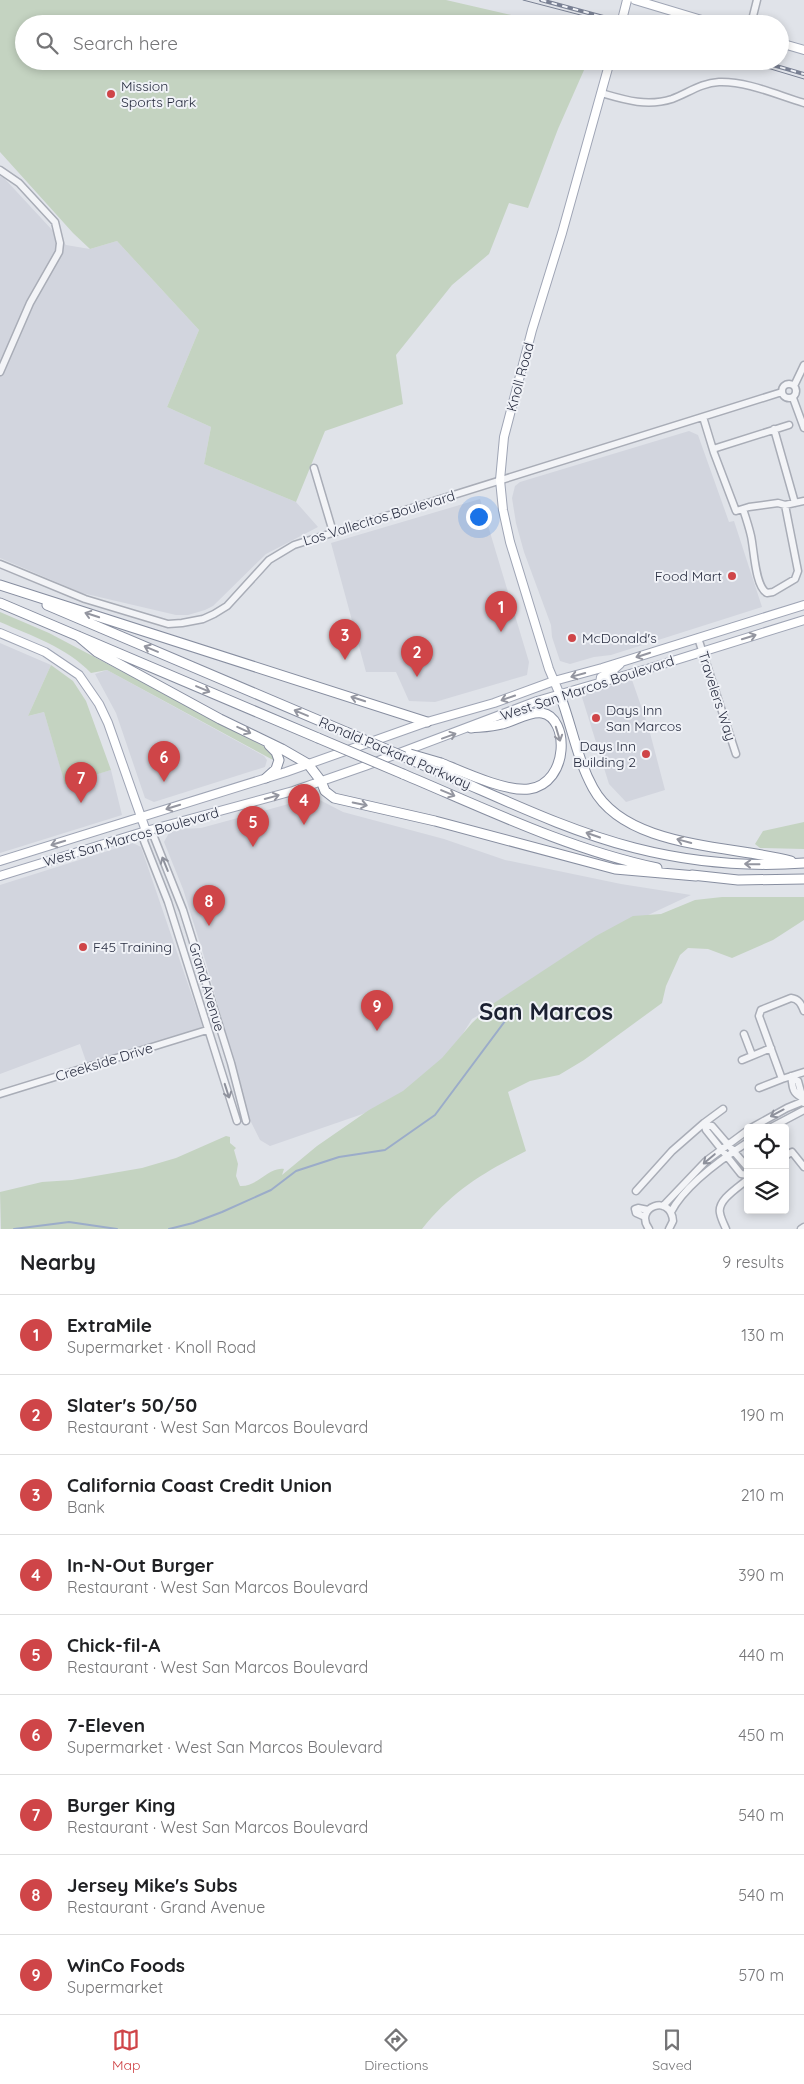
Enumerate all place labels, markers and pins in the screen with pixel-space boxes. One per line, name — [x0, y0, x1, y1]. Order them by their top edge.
place label: Mission Sports Park — [121, 77, 196, 111]
marker: Mission Sports Park — [105, 88, 117, 100]
place label: Food Mart — [655, 567, 722, 585]
marker: Food Mart — [726, 570, 738, 582]
pin: 1 — [485, 591, 517, 632]
pin: 3 — [329, 619, 361, 660]
place label: McDonald's — [582, 629, 657, 647]
marker: McDonald's — [566, 632, 578, 644]
pin: 2 — [401, 636, 433, 677]
place label: Days Inn San Marcos — [606, 701, 682, 735]
marker: Days Inn San Marcos — [590, 712, 602, 724]
place label: Days Inn Building 2 — [573, 737, 636, 771]
pin: 6 — [148, 741, 180, 782]
marker: Days Inn Building 2 — [640, 748, 652, 760]
pin: 7 — [65, 762, 97, 803]
pin: 4 — [288, 784, 320, 825]
pin: 5 — [237, 806, 269, 847]
pin: 8 — [193, 885, 225, 926]
place label: F45 Training — [93, 938, 172, 956]
marker: F45 Training — [77, 941, 89, 953]
pin: 9 — [361, 990, 393, 1031]

